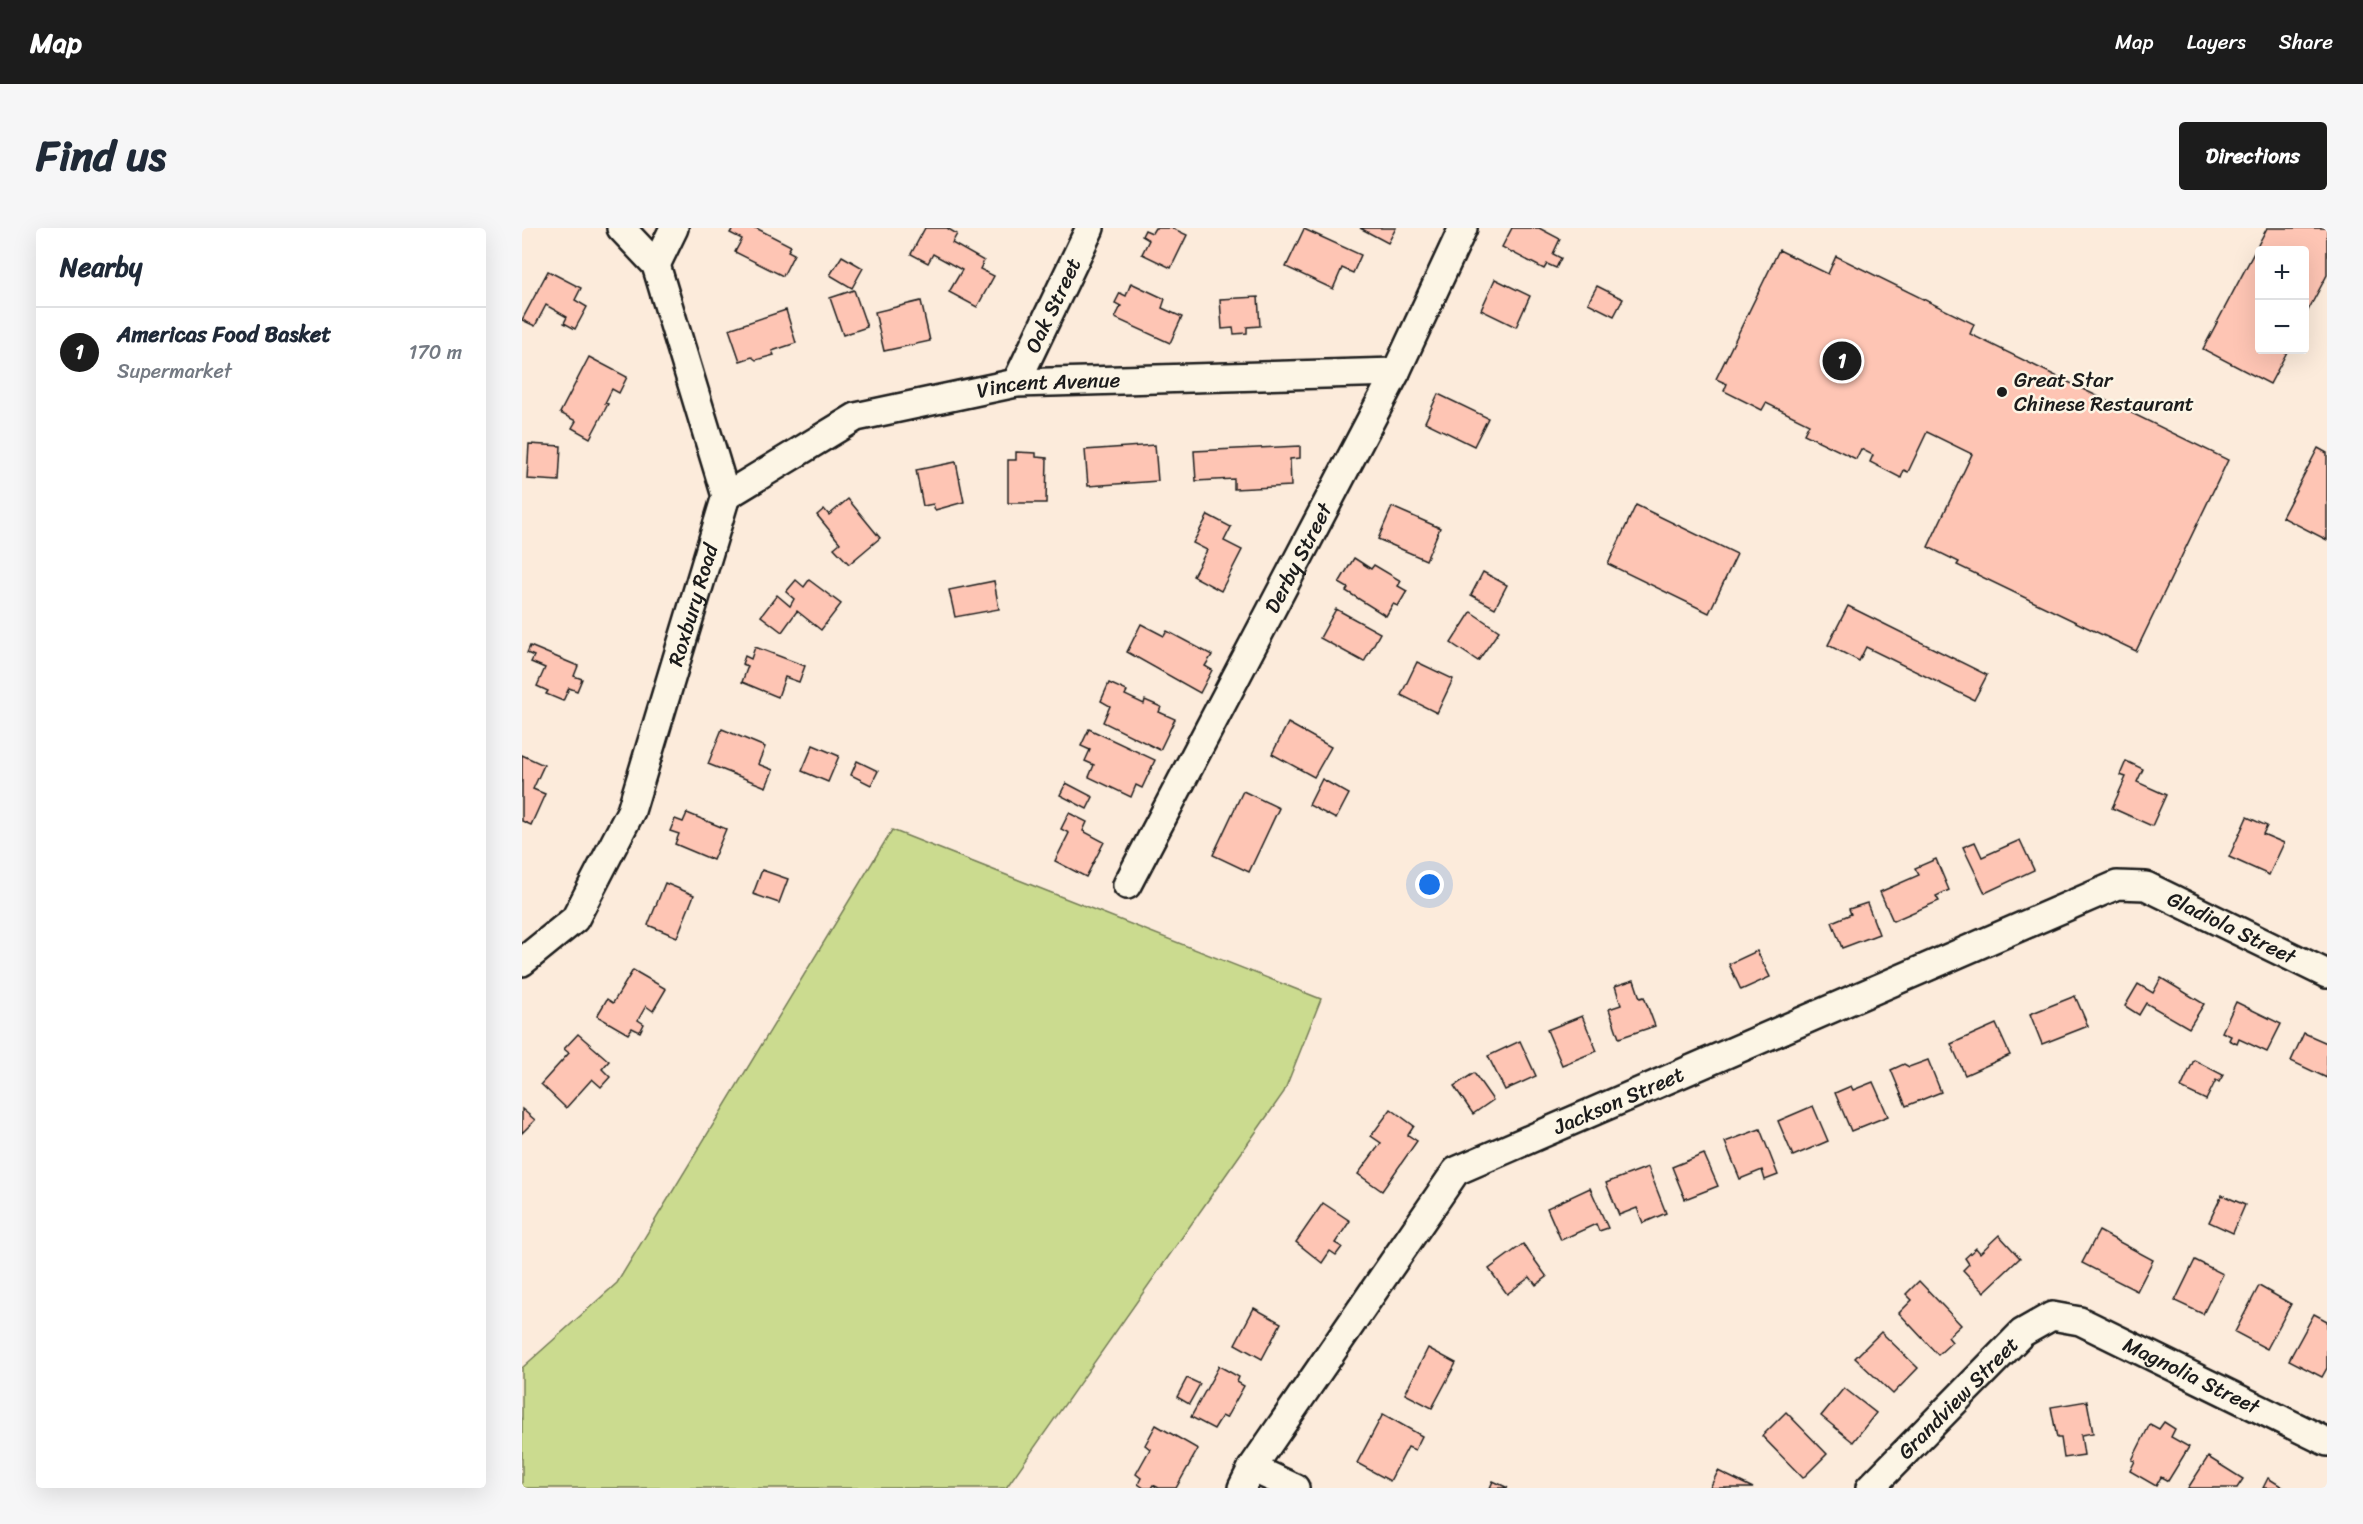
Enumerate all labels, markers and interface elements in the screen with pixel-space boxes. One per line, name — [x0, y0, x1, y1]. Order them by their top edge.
text: Map — [30, 18, 82, 67]
text: Map — [2115, 23, 2154, 61]
text: Layers — [2187, 23, 2246, 61]
text: Share — [2279, 23, 2333, 61]
text: Find us — [36, 119, 166, 193]
button: Directions — [2179, 122, 2327, 190]
text: Nearby — [60, 244, 142, 290]
map controls — [2255, 246, 2309, 354]
button: + — [2255, 246, 2309, 300]
street label: Oak Street — [1014, 251, 1092, 360]
button: − — [2255, 300, 2309, 354]
text: Americas Food Basket — [117, 315, 331, 354]
text: 1 — [75, 335, 84, 370]
text: 170 m — [409, 335, 462, 370]
pin: 1 — [1822, 338, 1862, 384]
text: Supermarket — [117, 354, 232, 389]
street label: Vincent Avenue — [973, 361, 1121, 410]
place label: Great Star Chinese Restaurant — [2014, 361, 2194, 423]
marker: Great Star Chinese Restaurant — [1995, 385, 2009, 399]
street label: Derby Street — [1254, 495, 1344, 620]
street label: Roxbury Road — [657, 537, 730, 671]
your location — [1415, 870, 1444, 899]
street label: Gladiola Street — [2161, 880, 2304, 976]
street label: Jackson Street — [1546, 1055, 1690, 1146]
street label: Magnolia Street — [2116, 1326, 2268, 1426]
street label: Grandview Street — [1888, 1327, 2028, 1469]

